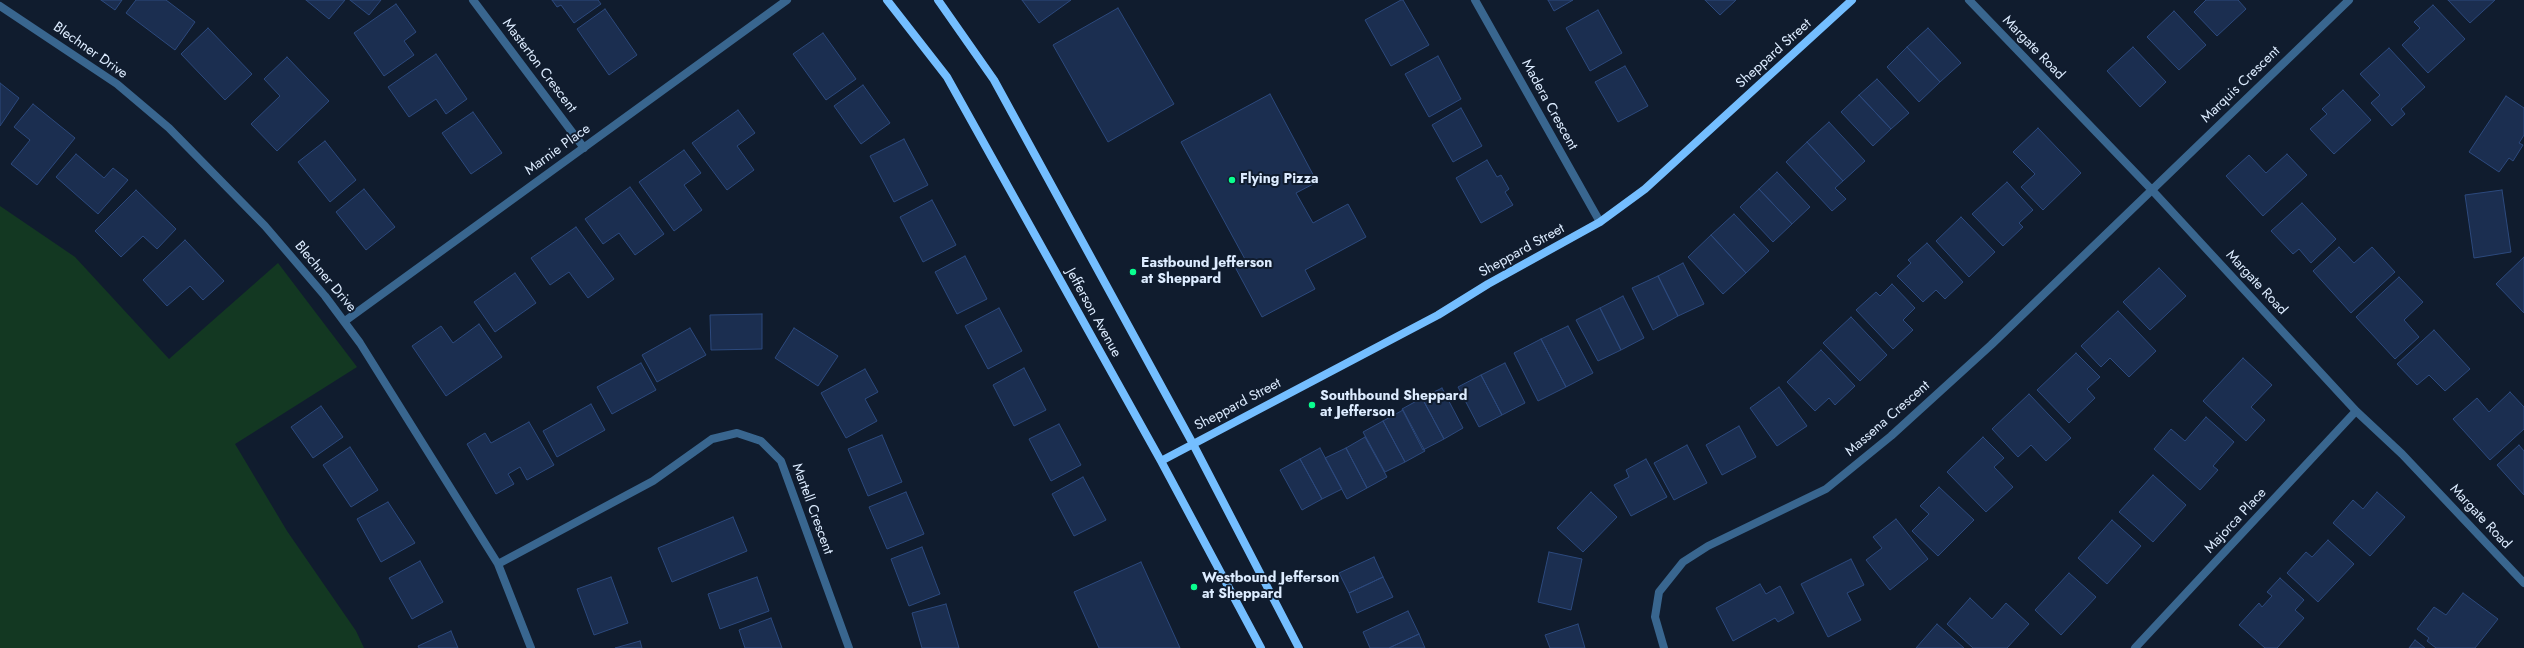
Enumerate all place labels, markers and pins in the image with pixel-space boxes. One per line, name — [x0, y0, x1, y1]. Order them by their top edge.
place label: Flying Pizza — [1240, 172, 1319, 188]
marker: Flying Pizza — [1227, 175, 1237, 185]
place label: Eastbound Jefferson at Sheppard — [1141, 256, 1272, 288]
marker: Eastbound Jefferson at Sheppard — [1128, 267, 1138, 277]
place label: Southbound Sheppard at Jefferson — [1320, 389, 1467, 422]
marker: Southbound Sheppard at Jefferson — [1307, 400, 1317, 410]
place label: Westbound Jefferson at Sheppard — [1202, 571, 1339, 604]
marker: Westbound Jefferson at Sheppard — [1189, 582, 1199, 592]

